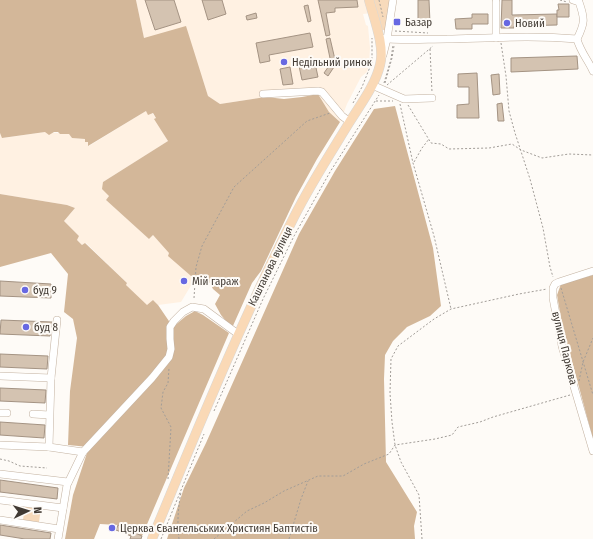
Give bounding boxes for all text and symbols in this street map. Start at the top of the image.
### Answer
place label: Базар [405,16,432,29]
marker: Базар [392,17,402,27]
place label: Новий [515,17,545,30]
marker: Новий [502,18,512,28]
place label: Недільний ринок [292,56,373,69]
marker: Недільний ринок [279,57,289,67]
street label: Каштанова вулиця [246,224,295,308]
place label: Мій гараж [192,275,239,288]
marker: Мій гараж [179,276,189,286]
place label: буд 9 [33,284,57,297]
marker: буд 9 [20,285,30,295]
street label: вулиця Паркова [549,310,580,386]
place label: буд 8 [34,321,59,334]
marker: буд 8 [21,322,31,332]
north arrow [8,491,48,531]
text: N [31,507,44,514]
place label: Церква Євангельських Християн Баптистів [120,522,318,535]
marker: Церква Євангельських Християн Баптистів [107,523,117,533]

